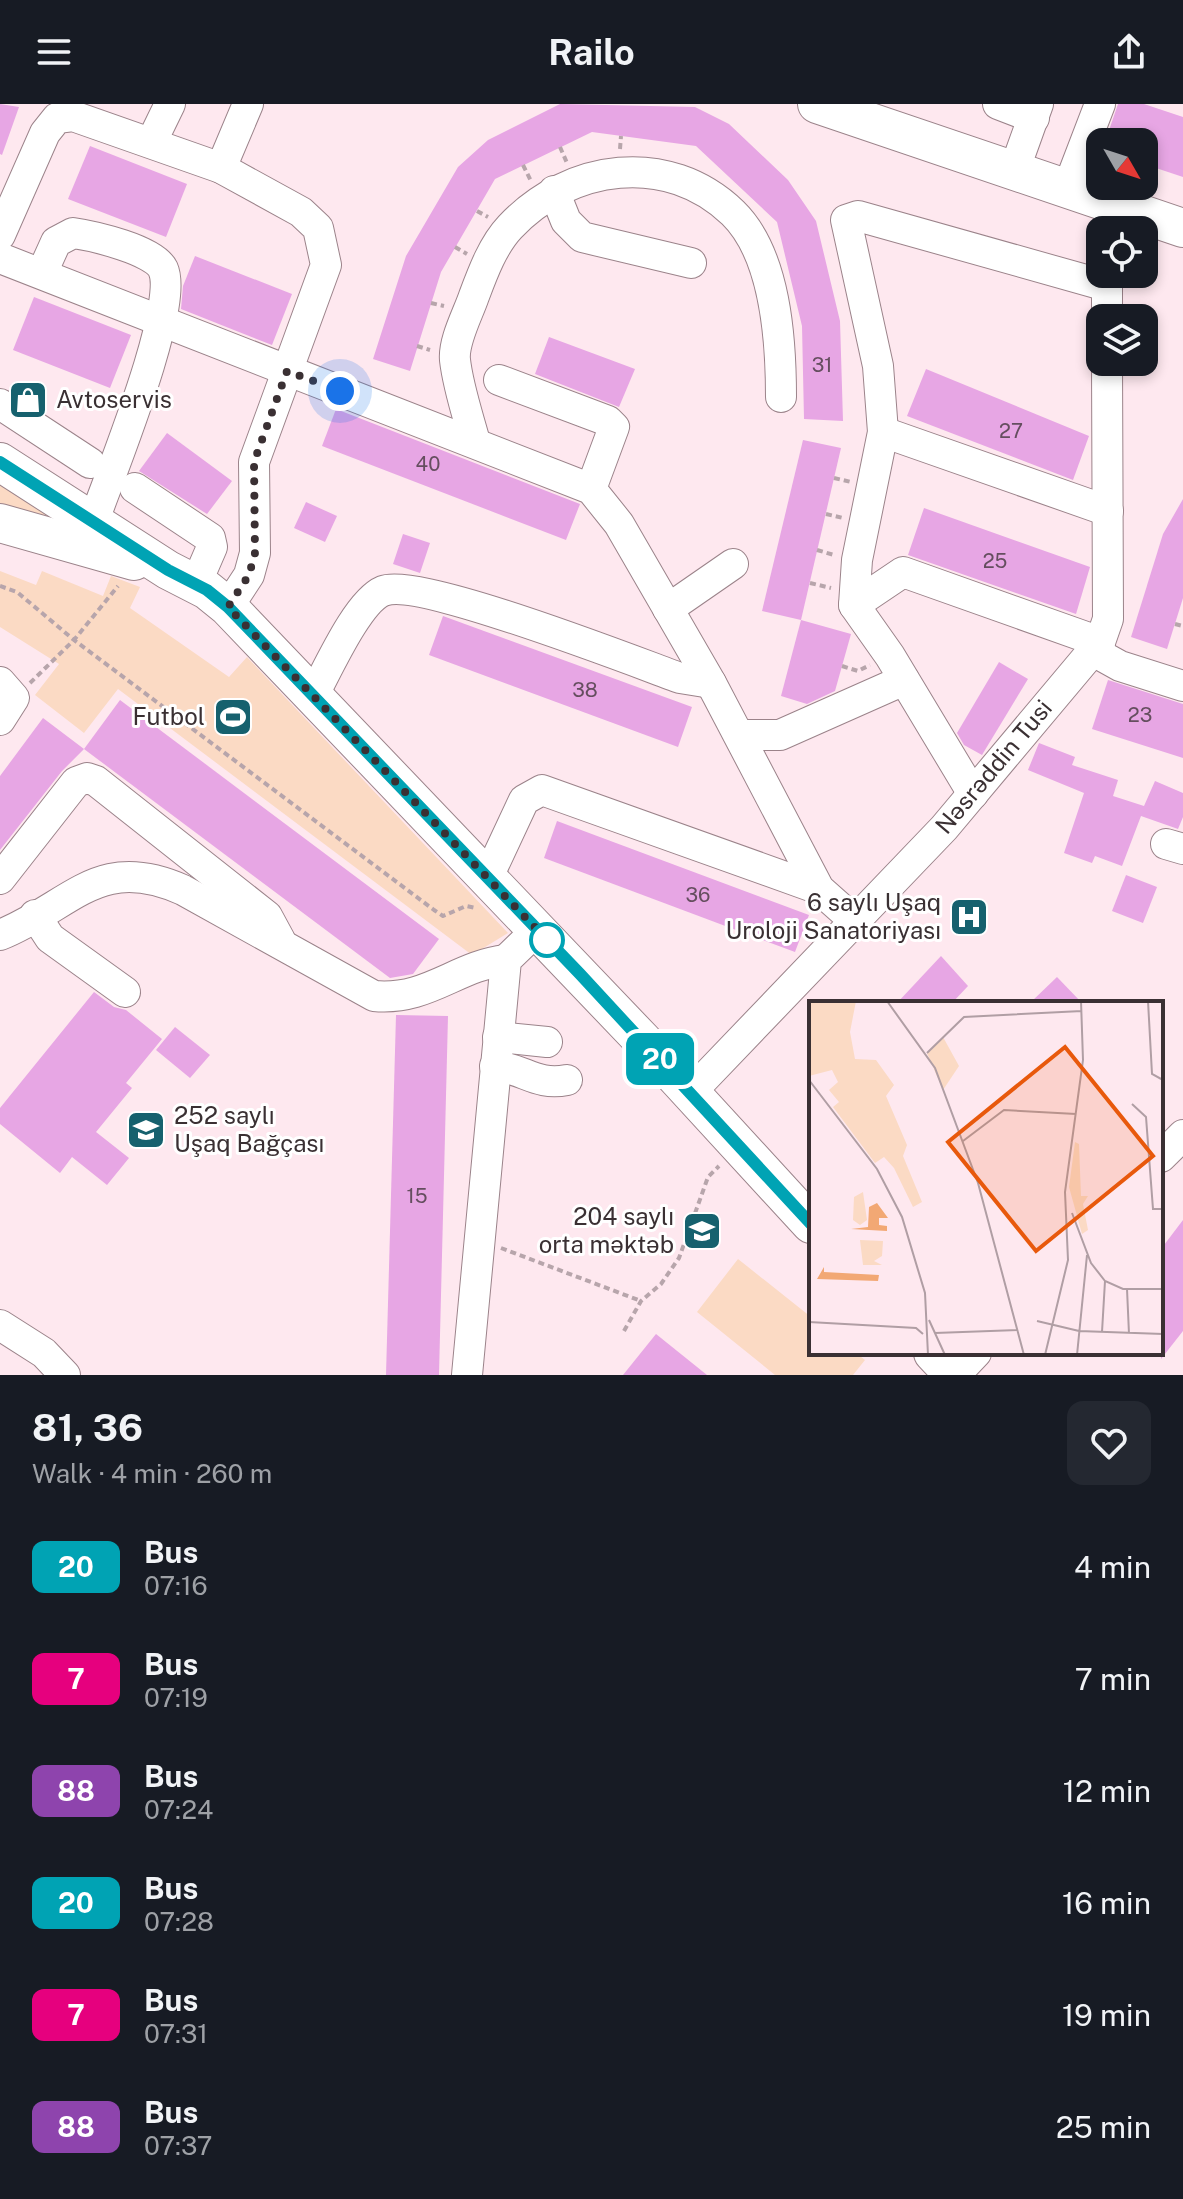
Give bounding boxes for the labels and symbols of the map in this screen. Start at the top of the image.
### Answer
north arrow [1086,128,1158,200]
house number: 31 [812,353,832,377]
your location [320,371,360,411]
shop icon: Avtoservis [7,379,49,421]
place label: Avtoservis [56,385,172,413]
house number: 27 [999,419,1023,443]
house number: 40 [416,452,440,476]
house number: 25 [983,549,1007,573]
house number: 38 [572,678,598,702]
street label: Nəsrəddin Tusi [929,694,1057,839]
sports icon: Futbol [212,696,254,738]
place label: Futbol [133,702,205,730]
house number: 23 [1128,703,1152,727]
house number: 36 [686,883,710,907]
place label: 6 saylı Uşaq Uroloji Sanatoriyası [726,888,941,944]
hospital icon: 6 saylı Uşaq Uroloji Sanatoriyası [948,896,990,938]
unlabelled marker [530,923,564,957]
inset map [809,1001,1163,1355]
line badge: 20 [624,1033,696,1085]
place label: 252 saylı Uşaq Bağçası [174,1101,324,1157]
school or university icon: 252 saylı Uşaq Bağçası [125,1109,167,1151]
house number: 15 [407,1184,427,1208]
place label: 204 saylı orta məktəb [539,1202,674,1258]
school or university icon: 204 saylı orta məktəb [681,1210,723,1252]

